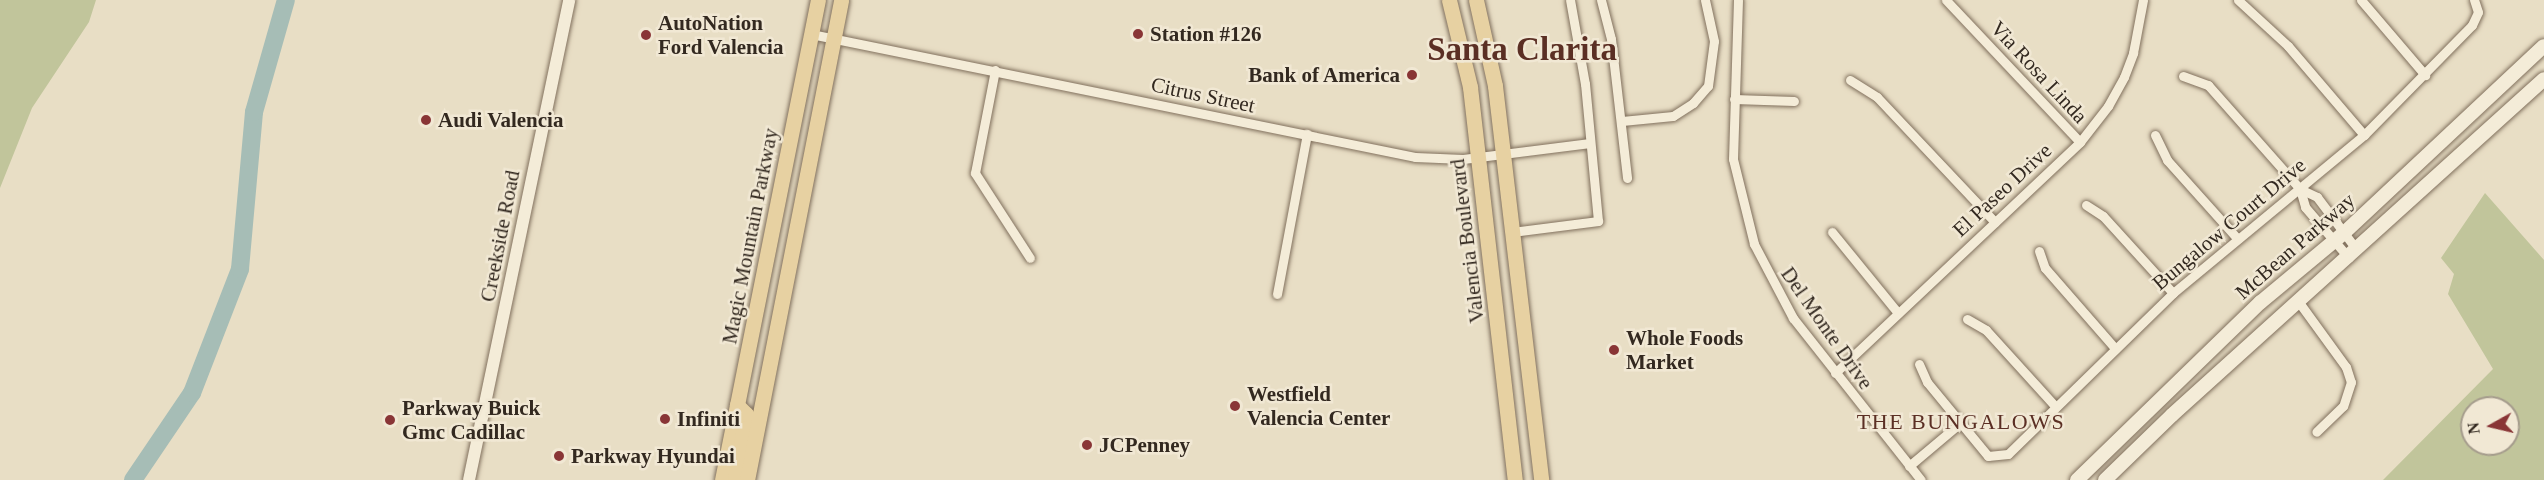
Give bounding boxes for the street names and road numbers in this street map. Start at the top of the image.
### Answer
street label: Via Rosa Linda [1985,16,2093,128]
street label: Citrus Street [1149,72,1257,118]
street label: Magic Mountain Parkway [717,126,783,346]
street label: El Paseo Drive [1947,138,2057,242]
street label: Bungalow Court Drive [2147,152,2311,296]
street label: Valencia Boulevard [1444,158,1490,324]
street label: Creekside Road [475,168,525,304]
street label: McBean Parkway [2230,187,2360,305]
street label: Del Monte Drive [1776,262,1878,394]

